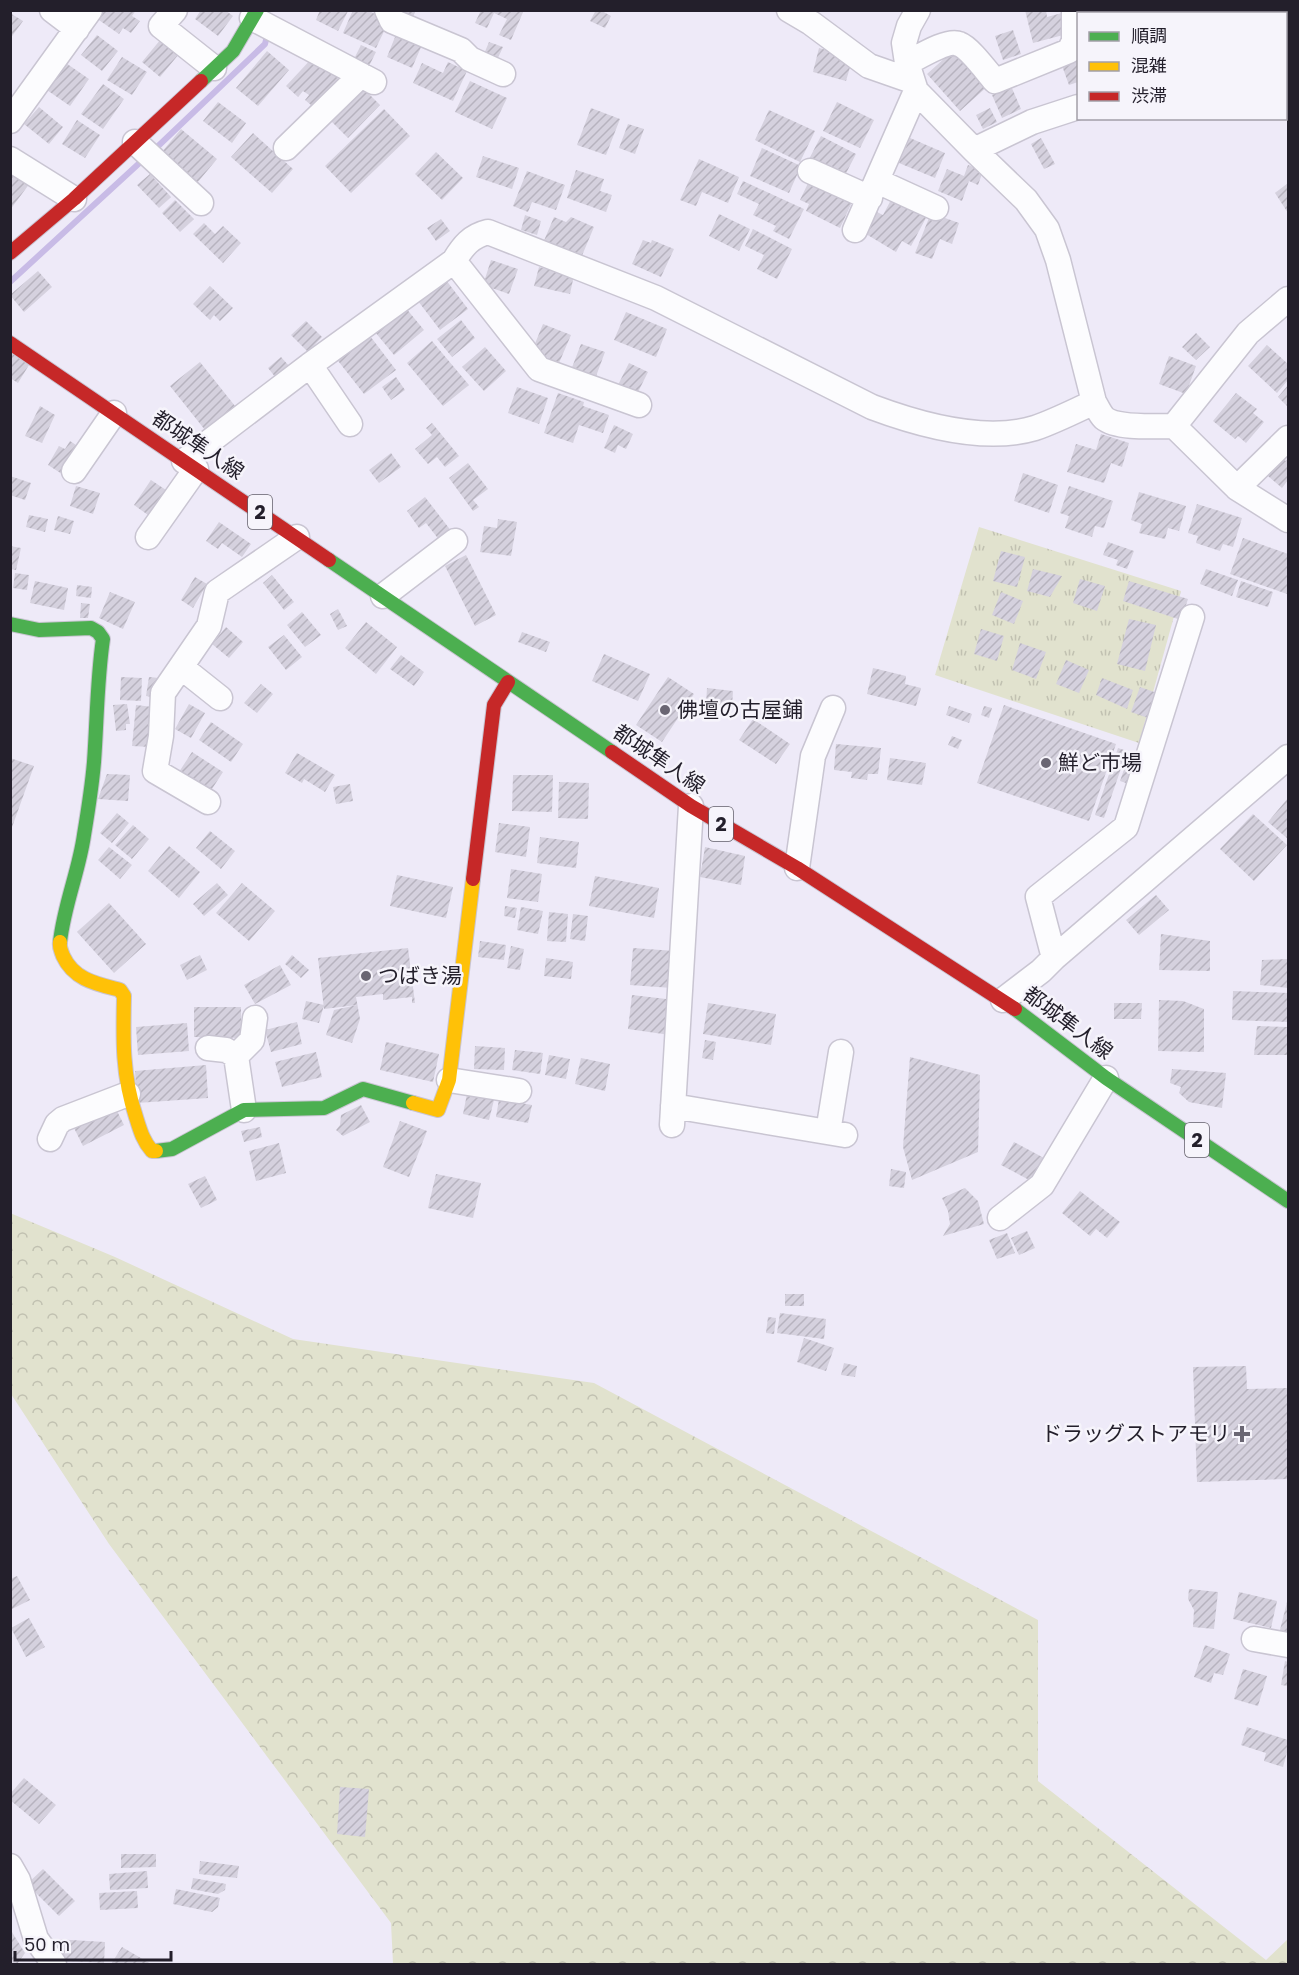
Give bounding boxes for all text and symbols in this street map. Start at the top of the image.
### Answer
legend [1077,12,1287,120]
text: 順調 [1131,23,1167,48]
text: 混雑 [1131,53,1167,78]
text: 渋滞 [1131,83,1167,108]
street label: 都城隼人線 [147,403,250,486]
road number: 2 [248,495,272,529]
place label: 佛壇の古屋鋪 [677,695,803,724]
marker: 佛壇の古屋鋪 [658,703,672,717]
street label: 都城隼人線 [608,717,711,800]
place label: 鮮ど市場 [1058,748,1142,777]
marker: 鮮ど市場 [1039,756,1053,770]
road number: 2 [709,807,733,841]
place label: つばき湯 [378,961,462,990]
marker: つばき湯 [359,969,373,983]
street label: 都城隼人線 [1018,979,1119,1066]
road number: 2 [1185,1123,1209,1157]
place label: ドラッグストアモリ [1041,1419,1230,1448]
marker: ドラッグストアモリ [1235,1427,1249,1441]
scale bar [15,1924,171,1962]
text: 50 m [24,1932,70,1957]

